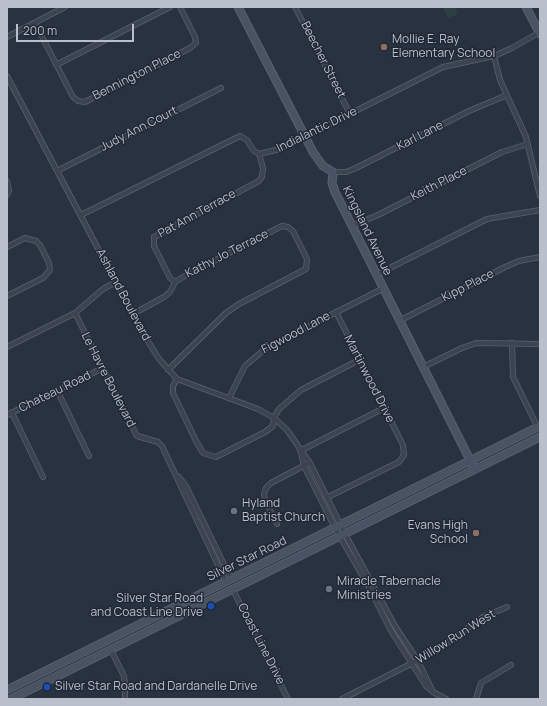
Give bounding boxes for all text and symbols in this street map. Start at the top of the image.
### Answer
scale bar [18,16,136,42]
street label: Beecher Street [297,19,349,101]
text: 200 m [23,22,57,39]
place label: Mollie E. Ray Elementary School [392,33,495,61]
marker: Mollie E. Ray Elementary School [379,42,389,52]
street label: Bennington Place [91,47,183,103]
street label: Judy Ann Court [98,103,180,155]
street label: Indialantic Drive [274,104,360,156]
street label: Karl Lane [394,118,446,154]
street label: Keith Place [409,164,469,204]
street label: Kingsland Avenue [339,184,395,278]
street label: Pat Ann Terrace [156,187,238,241]
street label: Kathy Jo Terrace [183,227,271,281]
street label: Ashland Boulevard [93,247,153,343]
street label: Kipp Place [439,267,497,305]
street label: Figwood Lane [259,309,333,357]
street label: Le Havre Boulevard [78,330,138,430]
street label: Martinwood Drive [341,333,397,425]
street label: Chateau Road [17,368,93,416]
place label: Hyland Baptist Church [242,497,325,525]
marker: Hyland Baptist Church [229,506,239,516]
place label: Evans High School [408,519,468,547]
marker: Evans High School [471,528,481,538]
street label: Silver Star Road [205,534,289,584]
place label: Miracle Tabernacle Ministries [337,575,441,603]
marker: Miracle Tabernacle Ministries [324,584,334,594]
place label: Silver Star Road and Coast Line Drive [90,592,203,620]
marker: Silver Star Road and Coast Line Drive [206,601,216,611]
street label: Coast Line Drive [234,601,288,687]
street label: Willow Run West [414,607,498,667]
place label: Silver Star Road and Dardanelle Drive [55,680,257,694]
marker: Silver Star Road and Dardanelle Drive [42,682,52,692]

